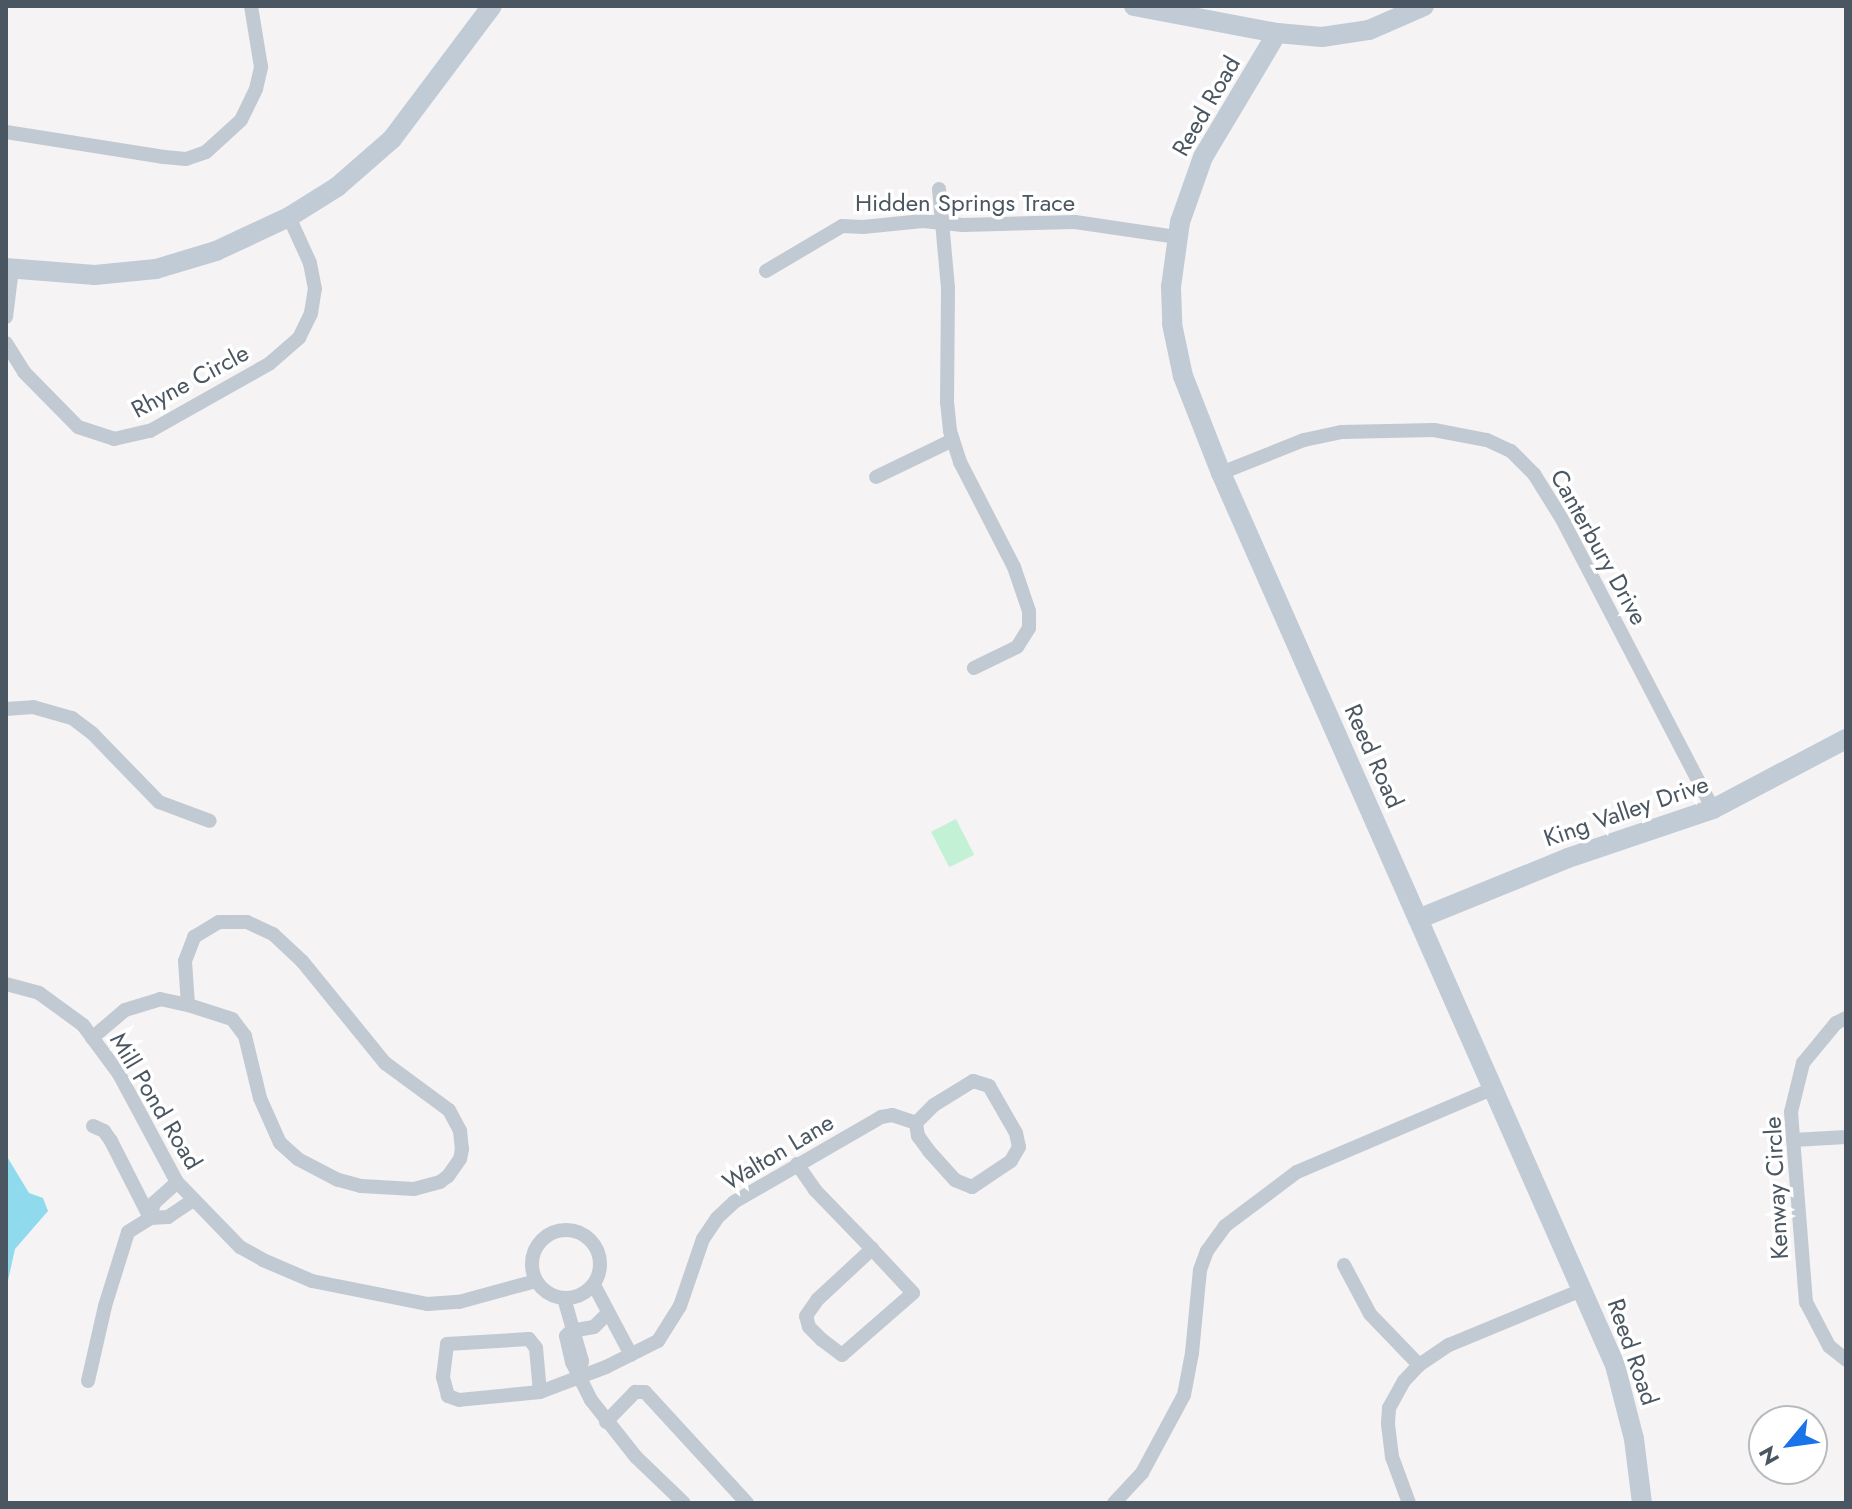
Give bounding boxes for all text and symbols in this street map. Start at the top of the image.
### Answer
street label: Reed Road [1166,51,1246,161]
street label: Hidden Springs Trace [855,189,1075,217]
street label: Rhyne Circle [126,338,254,424]
street label: Canterbury Drive [1544,464,1654,630]
street label: Reed Road [1338,700,1410,812]
street label: King Valley Drive [1540,769,1712,853]
street label: Mill Pond Road [104,1027,208,1175]
street label: Walton Lane [717,1108,839,1196]
street label: Kenway Circle [1758,1116,1794,1260]
street label: Reed Road [1601,1295,1665,1409]
north arrow [1748,1405,1828,1485]
text: N [1751,1440,1787,1471]

